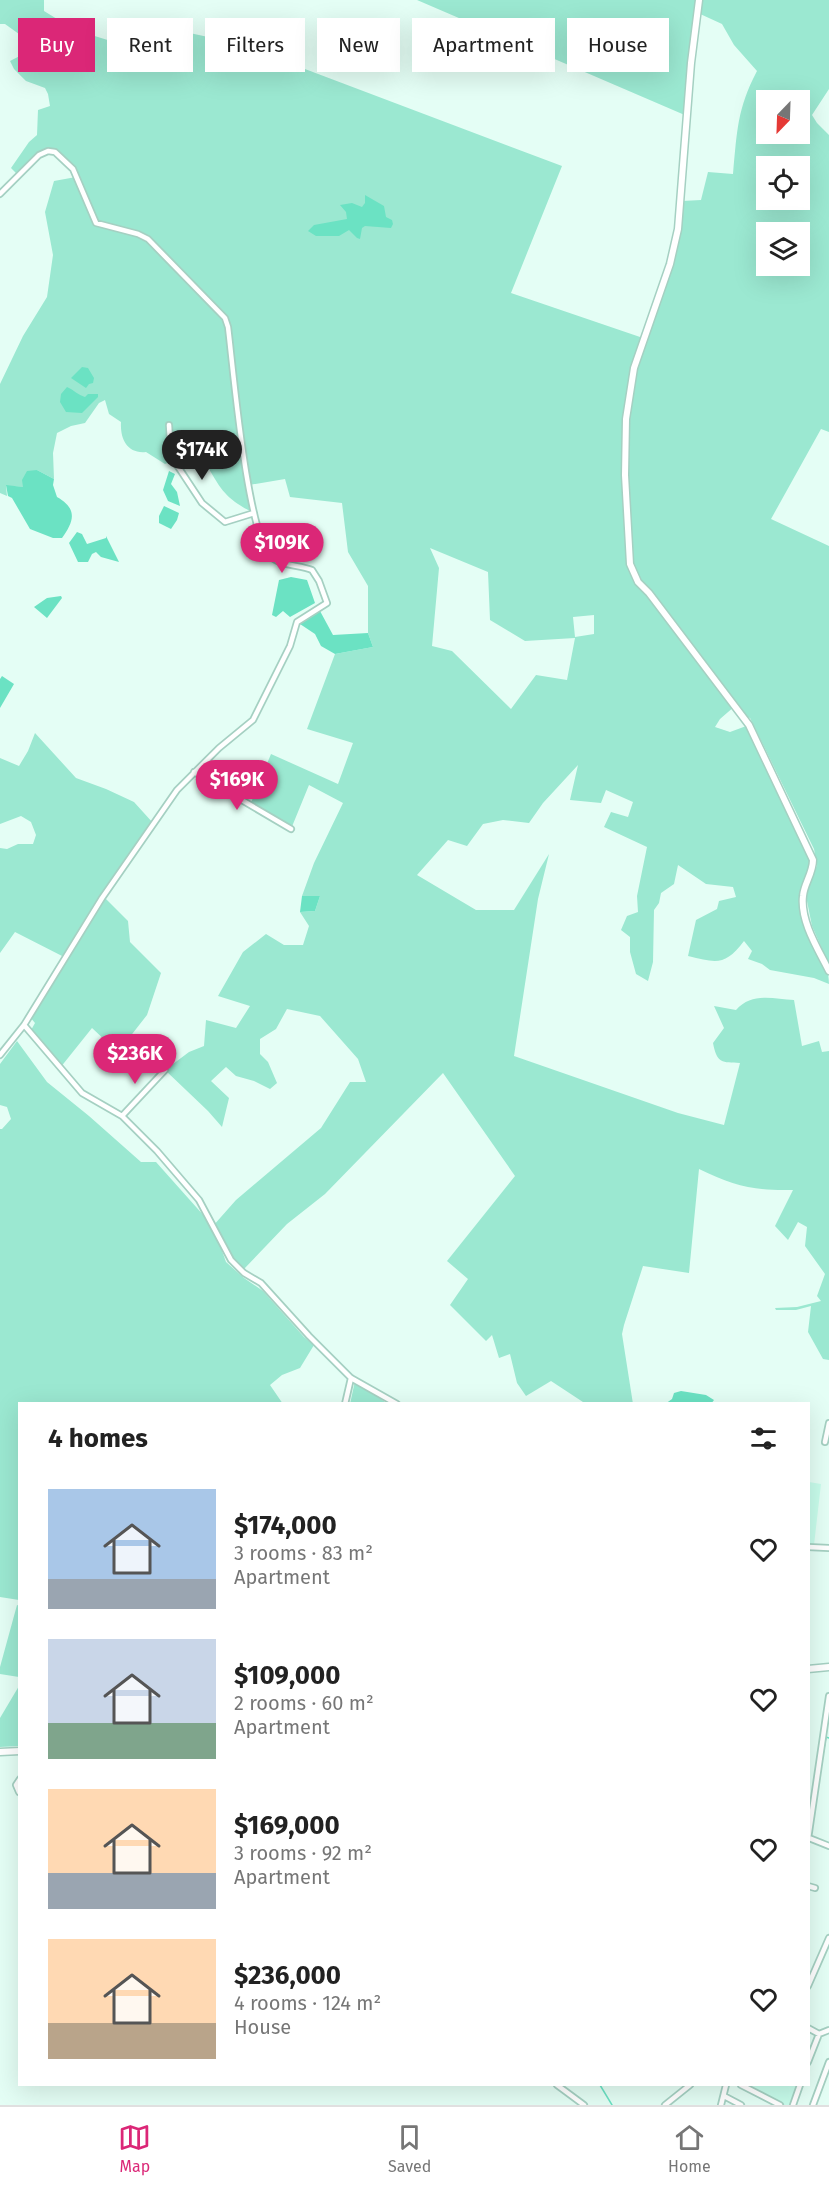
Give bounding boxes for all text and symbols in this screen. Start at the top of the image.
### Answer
chip: Buy [18,18,95,72]
chip: Rent [107,18,193,72]
chip: Filters [205,18,305,72]
chip: New [317,18,400,72]
chip: Apartment [412,18,555,72]
chip: House [567,18,669,72]
north arrow [756,90,810,144]
map controls [756,90,810,276]
button: locate [756,156,810,210]
button: layers [756,222,810,276]
pin: $174K [160,430,244,481]
text: $174K [176,437,228,461]
pin: $109K [240,523,324,574]
text: $109K [255,530,309,554]
pin: $169K [195,760,279,811]
text: $169K [210,767,264,791]
pin: $236K [93,1034,177,1085]
text: $236K [107,1041,163,1065]
icon: filters [747,1422,780,1455]
text: 4 homes [48,1423,148,1454]
text: $174,000 [234,1510,337,1541]
icon: home [96,1513,168,1585]
icon: heart [747,1533,780,1566]
text: 3 rooms · 83 m² [234,1541,373,1565]
text: Apartment [234,1565,330,1589]
text: $109,000 [234,1660,340,1691]
icon: home [96,1663,168,1735]
icon: heart [747,1683,780,1716]
text: 2 rooms · 60 m² [234,1691,374,1715]
text: Apartment [234,1715,330,1739]
text: $169,000 [234,1810,340,1841]
icon: home [96,1813,168,1885]
icon: heart [747,1833,780,1866]
text: 3 rooms · 92 m² [234,1841,372,1865]
text: Apartment [234,1865,330,1889]
text: $236,000 [234,1960,341,1991]
icon: home [96,1963,168,2035]
icon: heart [747,1983,780,2016]
text: 4 rooms · 124 m² [234,1991,381,2015]
text: House [234,2015,291,2039]
tab: Map [118,2121,151,2176]
tab: Saved [388,2121,431,2176]
tab: Home [668,2121,711,2176]

